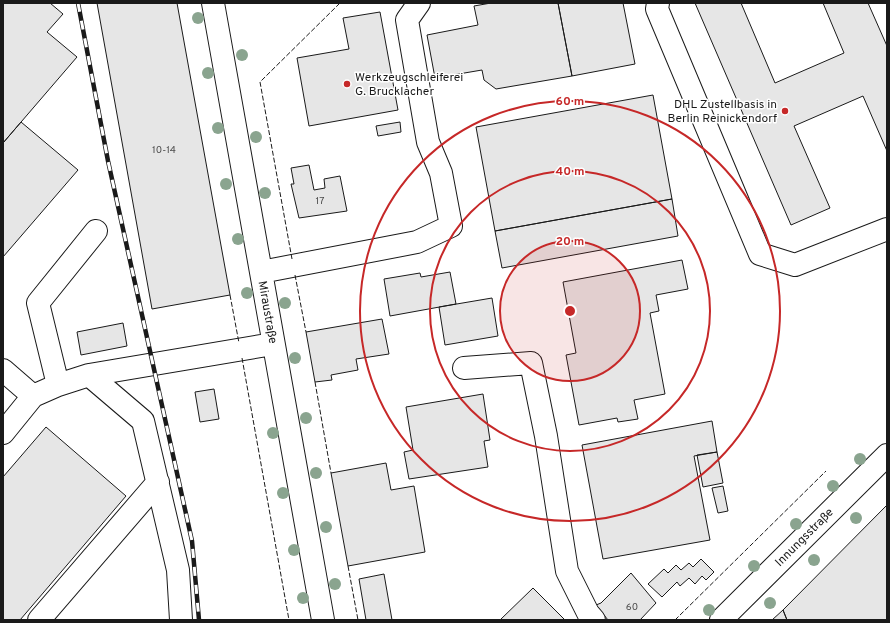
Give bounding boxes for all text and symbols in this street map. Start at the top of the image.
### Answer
place label: Werkzeugschleiferei G. Brucklacher [355,70,463,100]
marker: Werkzeugschleiferei G. Brucklacher [342,79,352,89]
text: 60 m [556,94,584,110]
place label: DHL Zustellbasis in Berlin Reinickendorf [667,97,777,127]
marker: DHL Zustellbasis in Berlin Reinickendorf [780,106,790,116]
house number: 10-14 [152,144,176,157]
text: 40 m [555,164,585,180]
house number: 17 [316,195,324,208]
text: 20 m [556,234,584,250]
street label: Miraustraße [254,279,280,345]
centre of rings [563,304,577,318]
street label: Innungsstraße [772,505,837,570]
house number: 60 [626,601,638,614]

